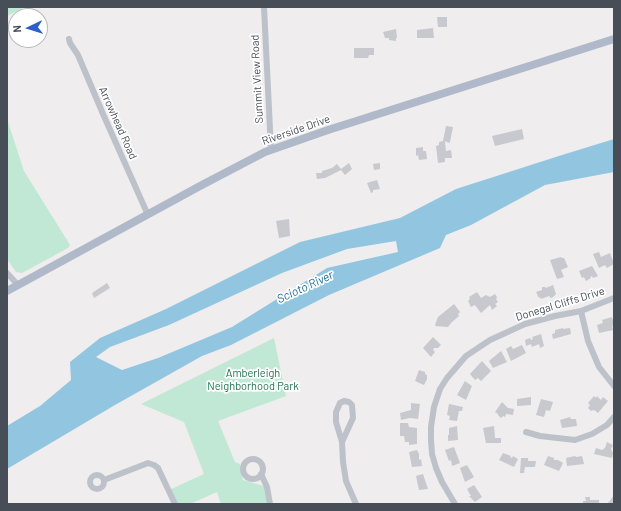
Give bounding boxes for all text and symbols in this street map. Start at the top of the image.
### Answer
north arrow [8,8,48,48]
text: N [10,25,23,33]
street label: Summit View Road [248,34,266,124]
street label: Arrowhead Road [96,85,140,161]
street label: Riverside Drive [260,112,332,148]
water label: Scioto River [274,268,336,306]
street label: Donegal Cliffs Drive [514,284,606,324]
park label: Amberleigh Neighborhood Park [207,366,299,392]

